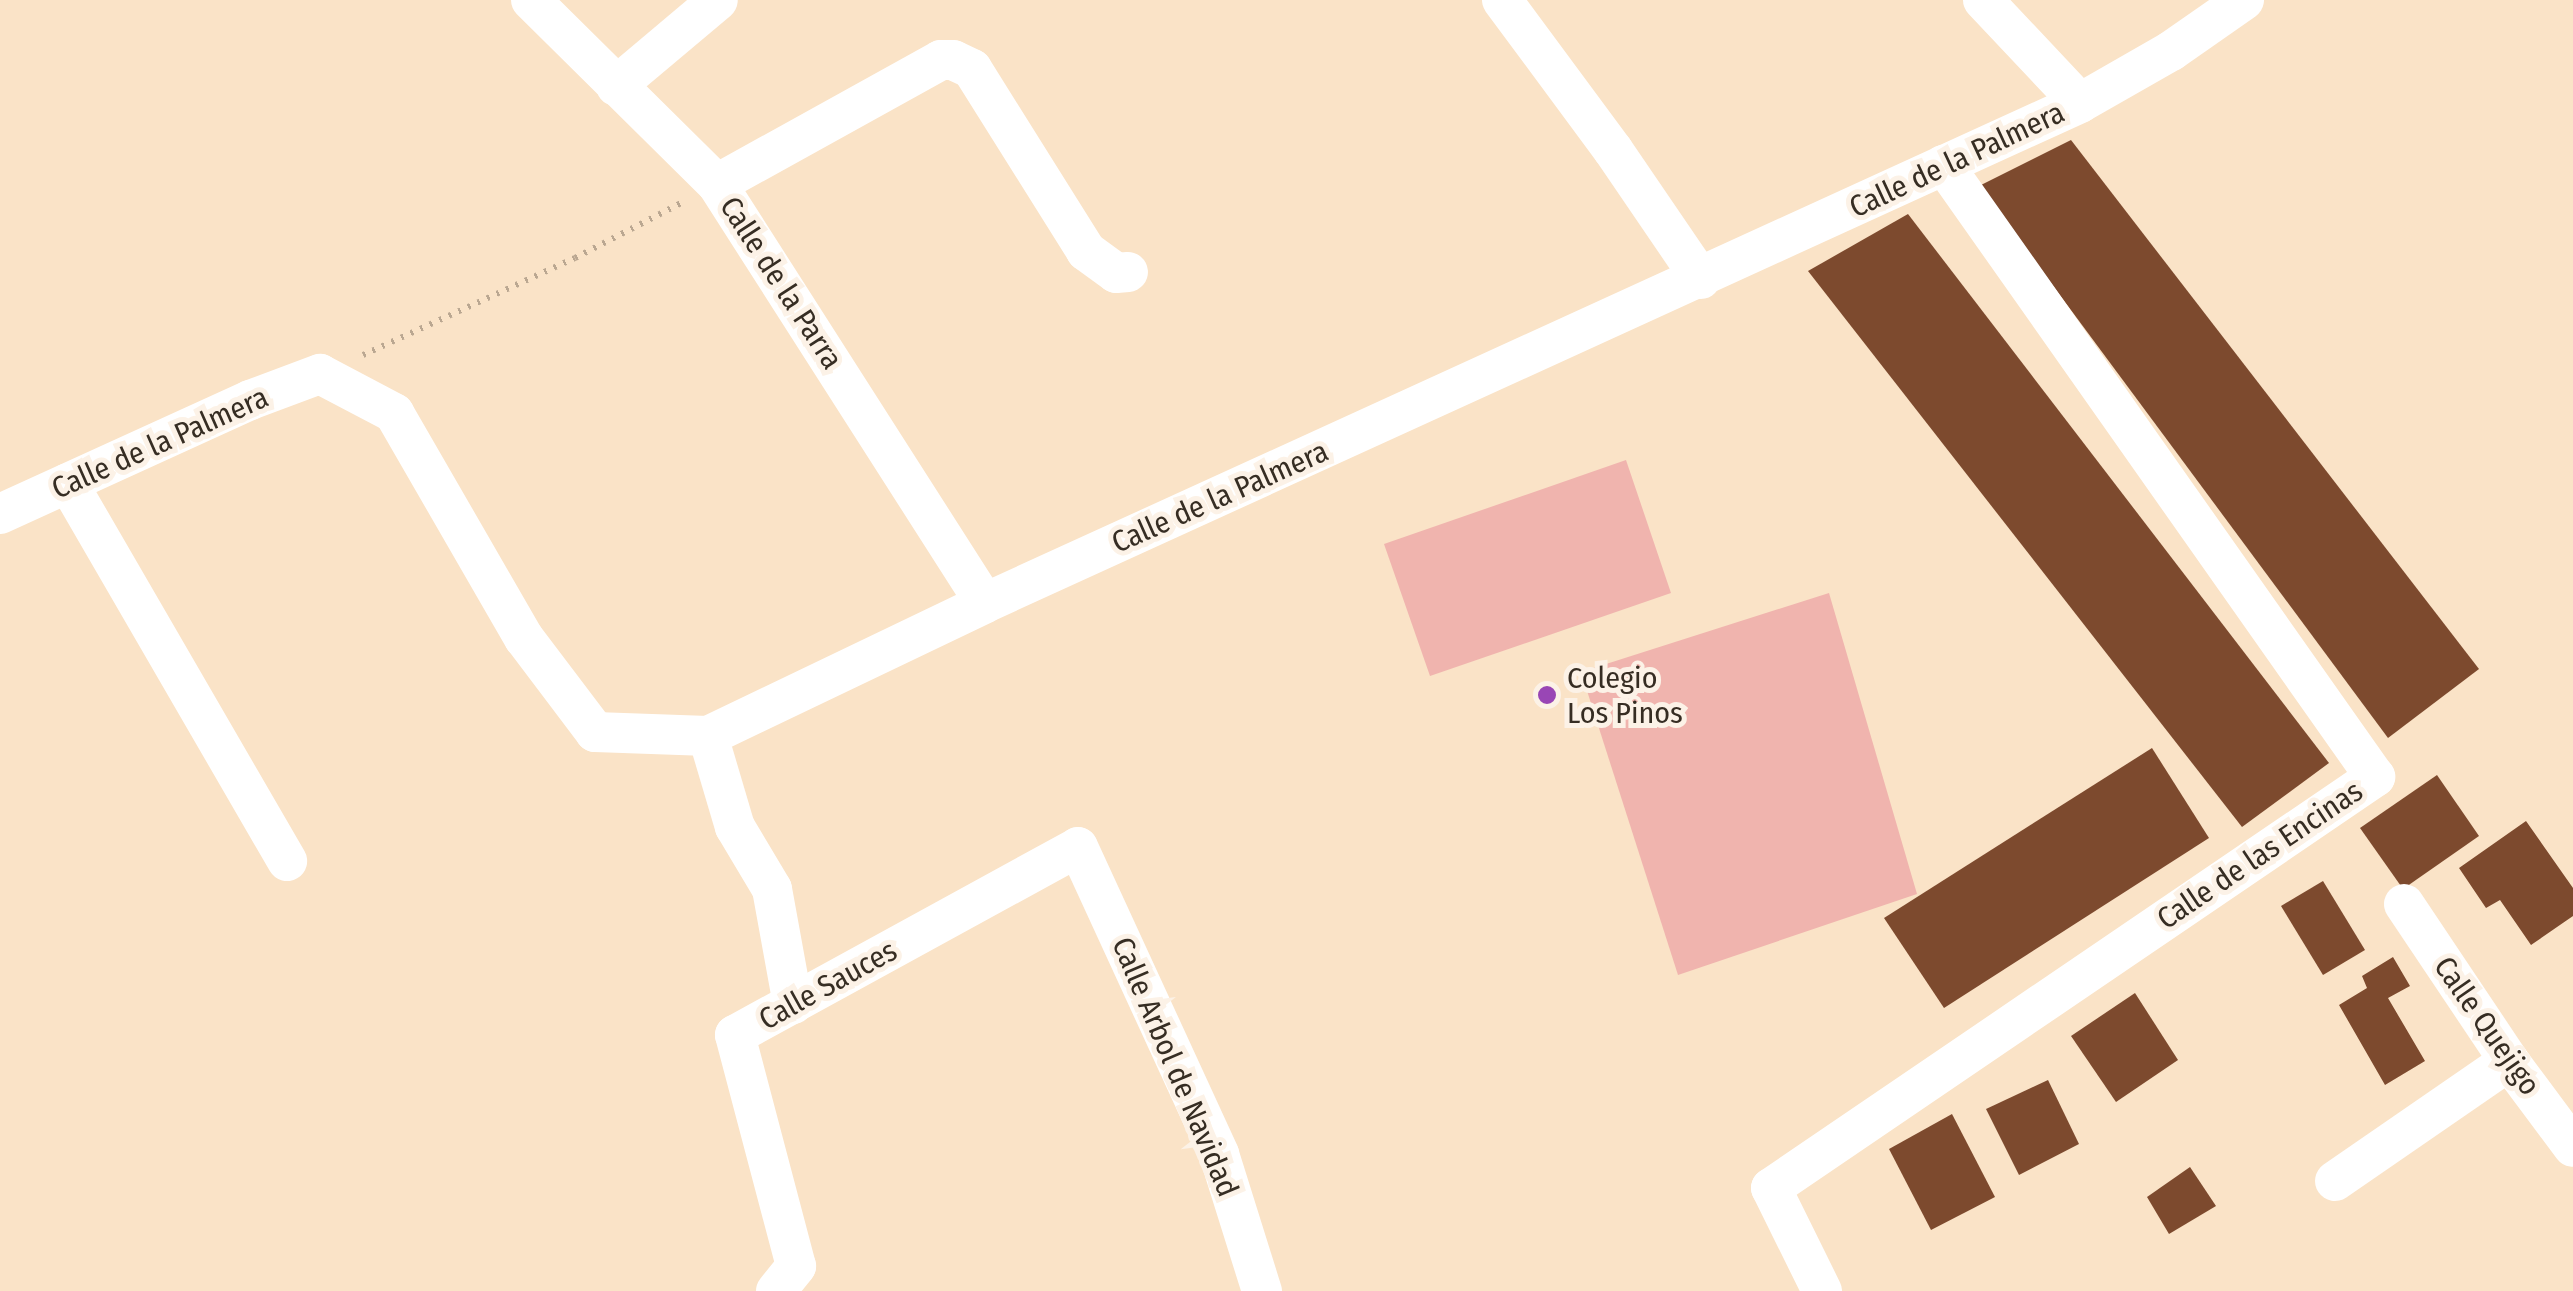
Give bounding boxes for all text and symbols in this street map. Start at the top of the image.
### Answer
street label: Calle de la Palmera [1844,94,2070,226]
street label: Calle de la Parra [712,190,850,376]
street label: Calle de la Palmera [46,379,274,507]
street label: Calle de la Palmera [1106,433,1334,561]
place label: Colegio Los Pinos [1567,660,1683,730]
marker: Colegio Los Pinos [1536,684,1558,706]
street label: Calle de las Encinas [2150,773,2370,937]
street label: Calle Sauces [753,932,903,1038]
street label: Calle Arbol de Navidad [1104,932,1246,1202]
street label: Calle Quejigo [2426,950,2548,1102]

